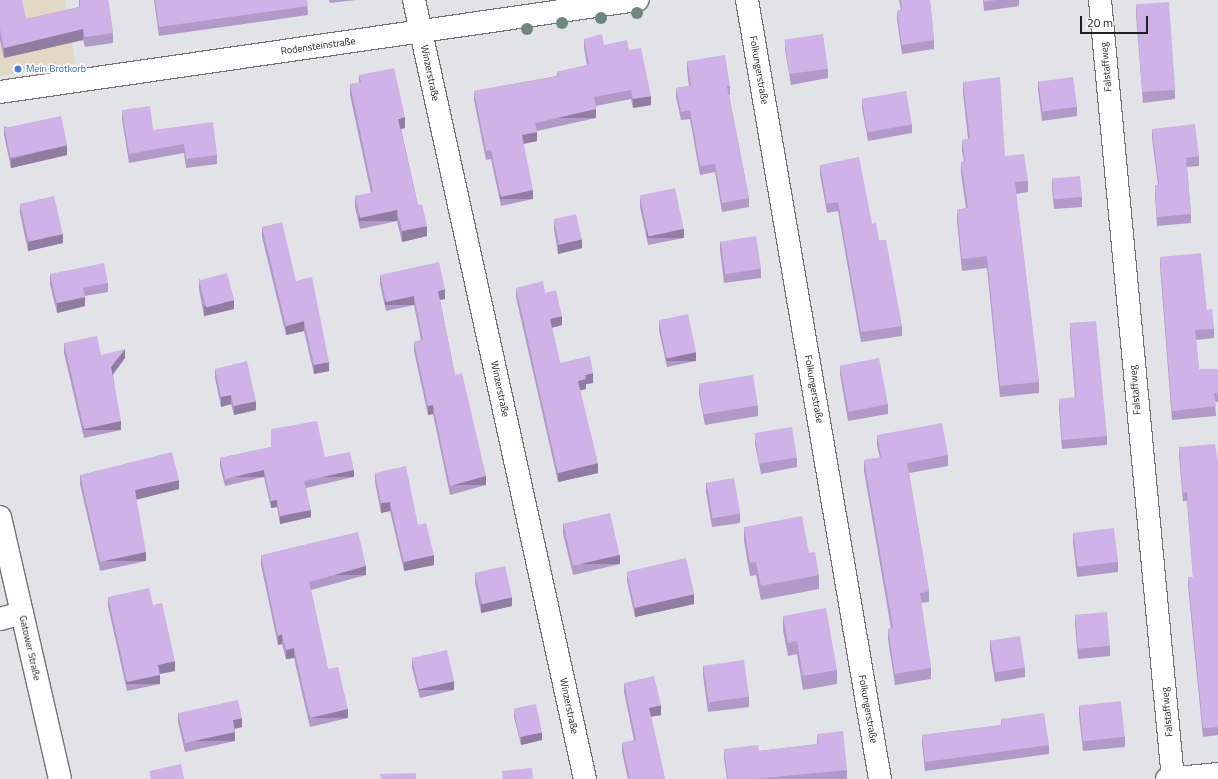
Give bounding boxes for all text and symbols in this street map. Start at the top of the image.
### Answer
scale bar [1082,8,1150,34]
text: 20 m [1087,13,1113,32]
street label: Rodensteinstraße [280,35,356,57]
street label: Folkungerstraße [747,35,771,105]
street label: Falstaffweg [1098,42,1114,92]
street label: Winzerstraße [418,44,442,102]
place label: Mein Brotkorb [26,63,86,75]
marker: Mein Brotkorb [13,64,23,74]
street label: Folkungerstraße [802,354,826,424]
street label: Winzerstraße [488,360,512,418]
street label: Falstaffweg [1127,365,1143,415]
street label: Gatower Straße [17,614,43,682]
street label: Folkungerstraße [856,674,880,744]
street label: Winzerstraße [557,677,581,735]
street label: Falstaffweg [1159,687,1175,737]

